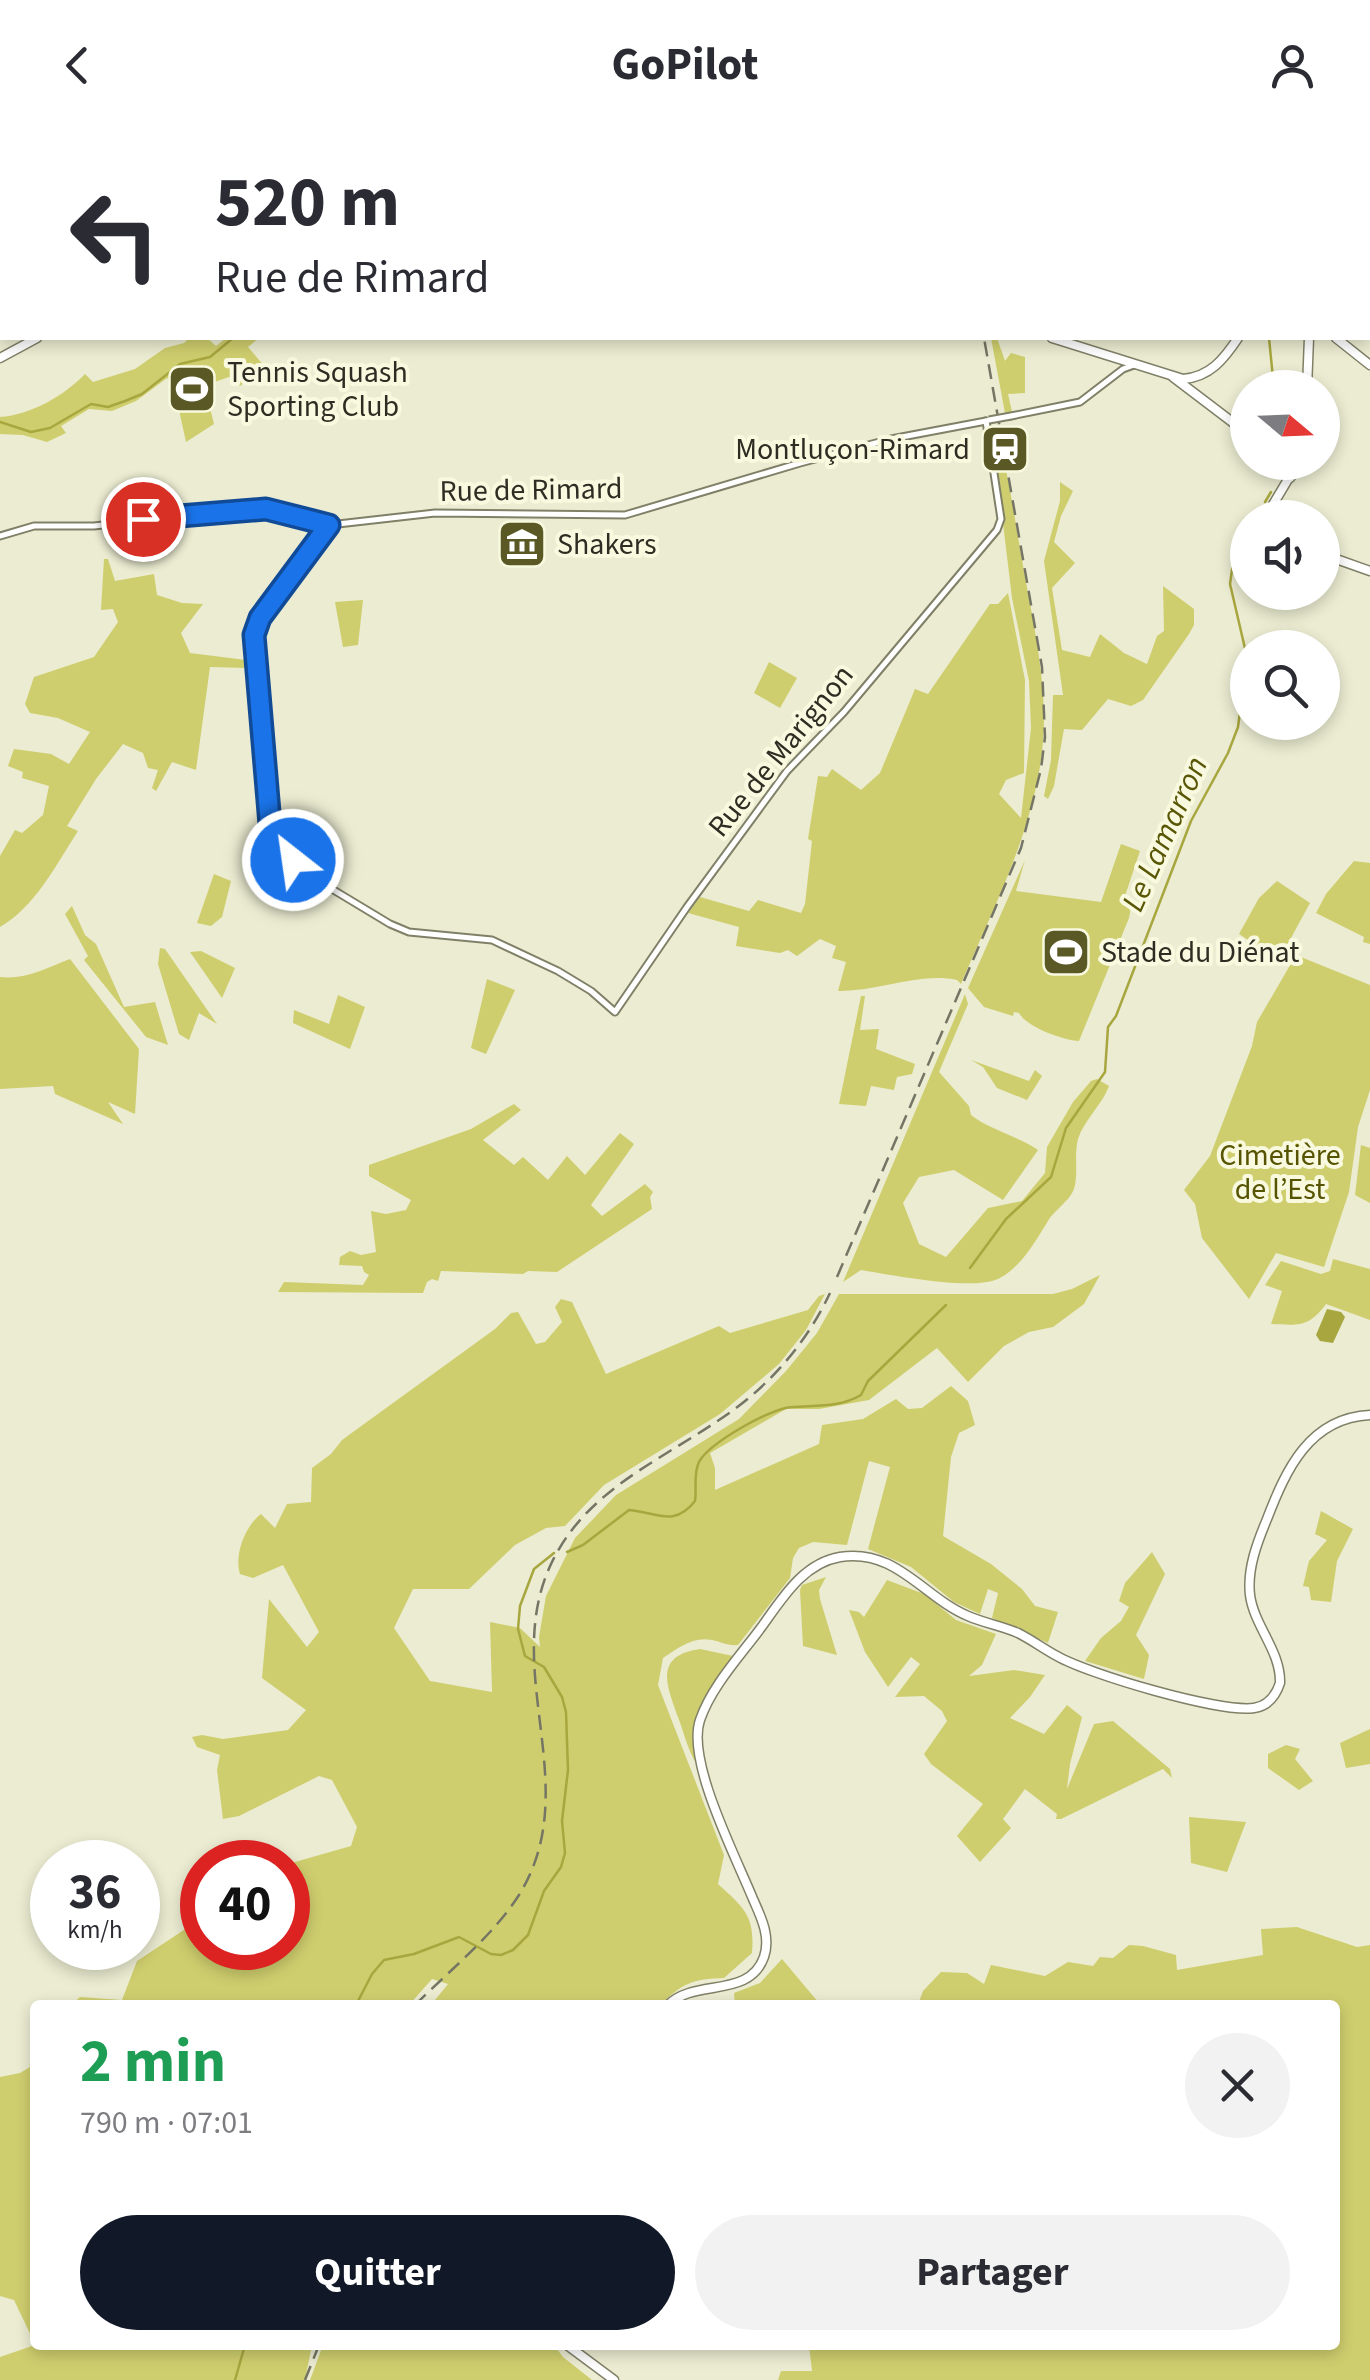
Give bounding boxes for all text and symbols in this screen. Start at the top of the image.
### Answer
text: GoPilot [612,33,758,97]
icon: back [50,38,105,93]
icon: person [1265,38,1320,93]
text: 520 m [215,153,400,253]
icon: left [50,170,180,300]
text: Rue de Rimard [215,246,490,310]
place label: Tennis Squash Sporting Club [227,351,408,428]
sports icon: Tennis Squash Sporting Club [166,363,218,415]
north arrow [1230,370,1340,480]
map controls [1230,370,1340,740]
station icon: Montluçon-Rimard [979,423,1031,475]
place label: Montluçon-Rimard [735,428,970,471]
street label: Rue de Rimard [439,467,623,513]
pin [101,477,186,562]
icon: arrive [116,492,171,547]
button: sound [1230,500,1340,610]
museum icon: Shakers [496,518,548,570]
place label: Shakers [557,523,657,566]
button: search [1230,630,1340,740]
street label: Rue de Marignon [698,656,864,846]
water label: Le Lamarron [1110,749,1220,919]
position arrow [241,808,345,912]
sports icon: Stade du Diénat [1040,926,1092,978]
place label: Stade du Diénat [1101,931,1299,974]
park label: Cimetière de l’Est [1219,1134,1341,1211]
speed limit sign: 40 [180,1840,310,1970]
text: 36 [69,1857,121,1928]
text: km/h [67,1912,123,1948]
text: 2 min [80,2020,226,2105]
button: close [1185,2033,1290,2138]
text: 790 m · 07:01 [80,2100,253,2146]
button: Quitter [80,2215,675,2330]
button: Partager [695,2215,1290,2330]

